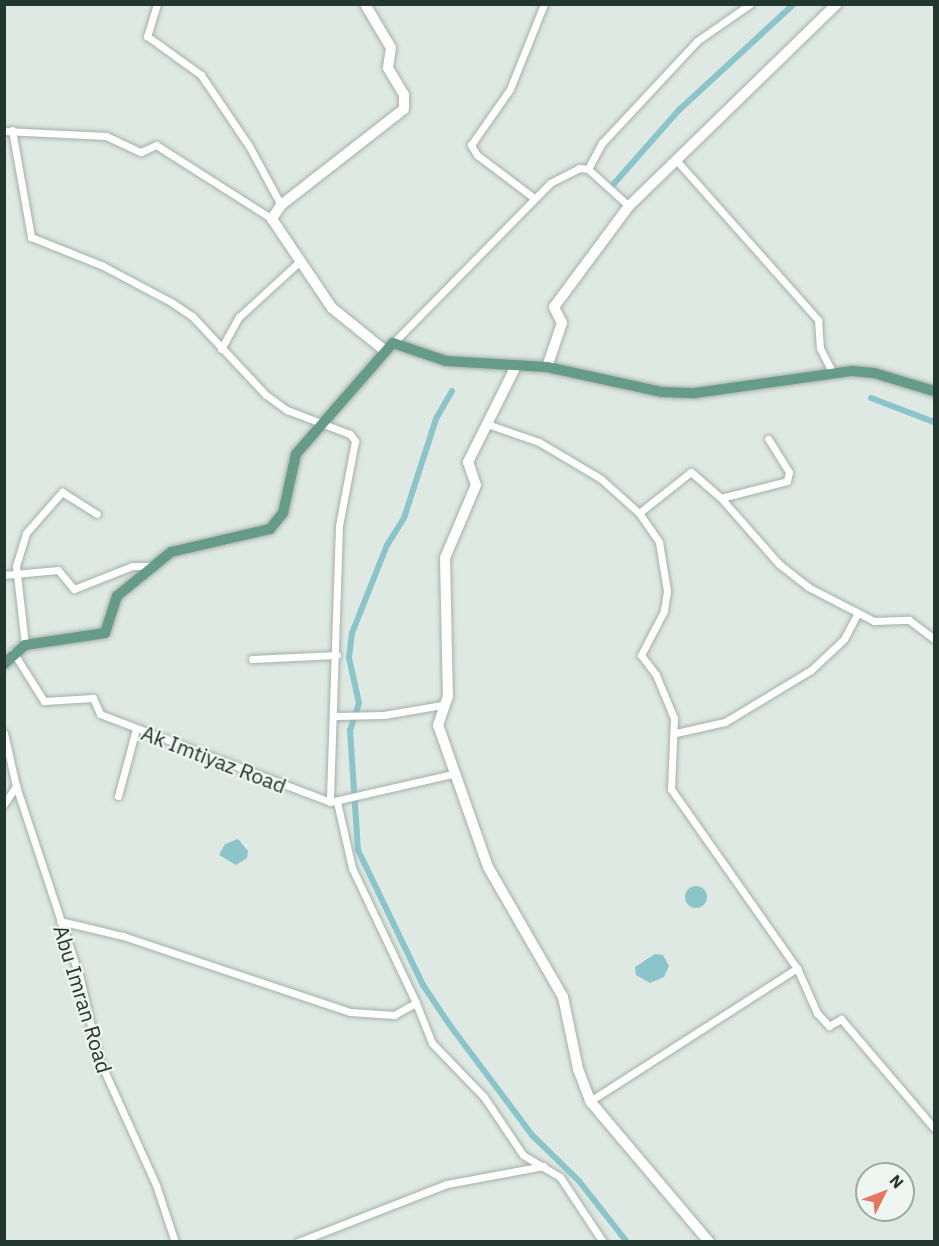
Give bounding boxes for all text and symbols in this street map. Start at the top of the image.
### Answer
street label: Ak Imtiyaz Road [138,720,290,798]
street label: Abu Imran Road [49,922,117,1076]
north arrow [855,1162,915,1222]
text: N [886,1170,908,1192]

